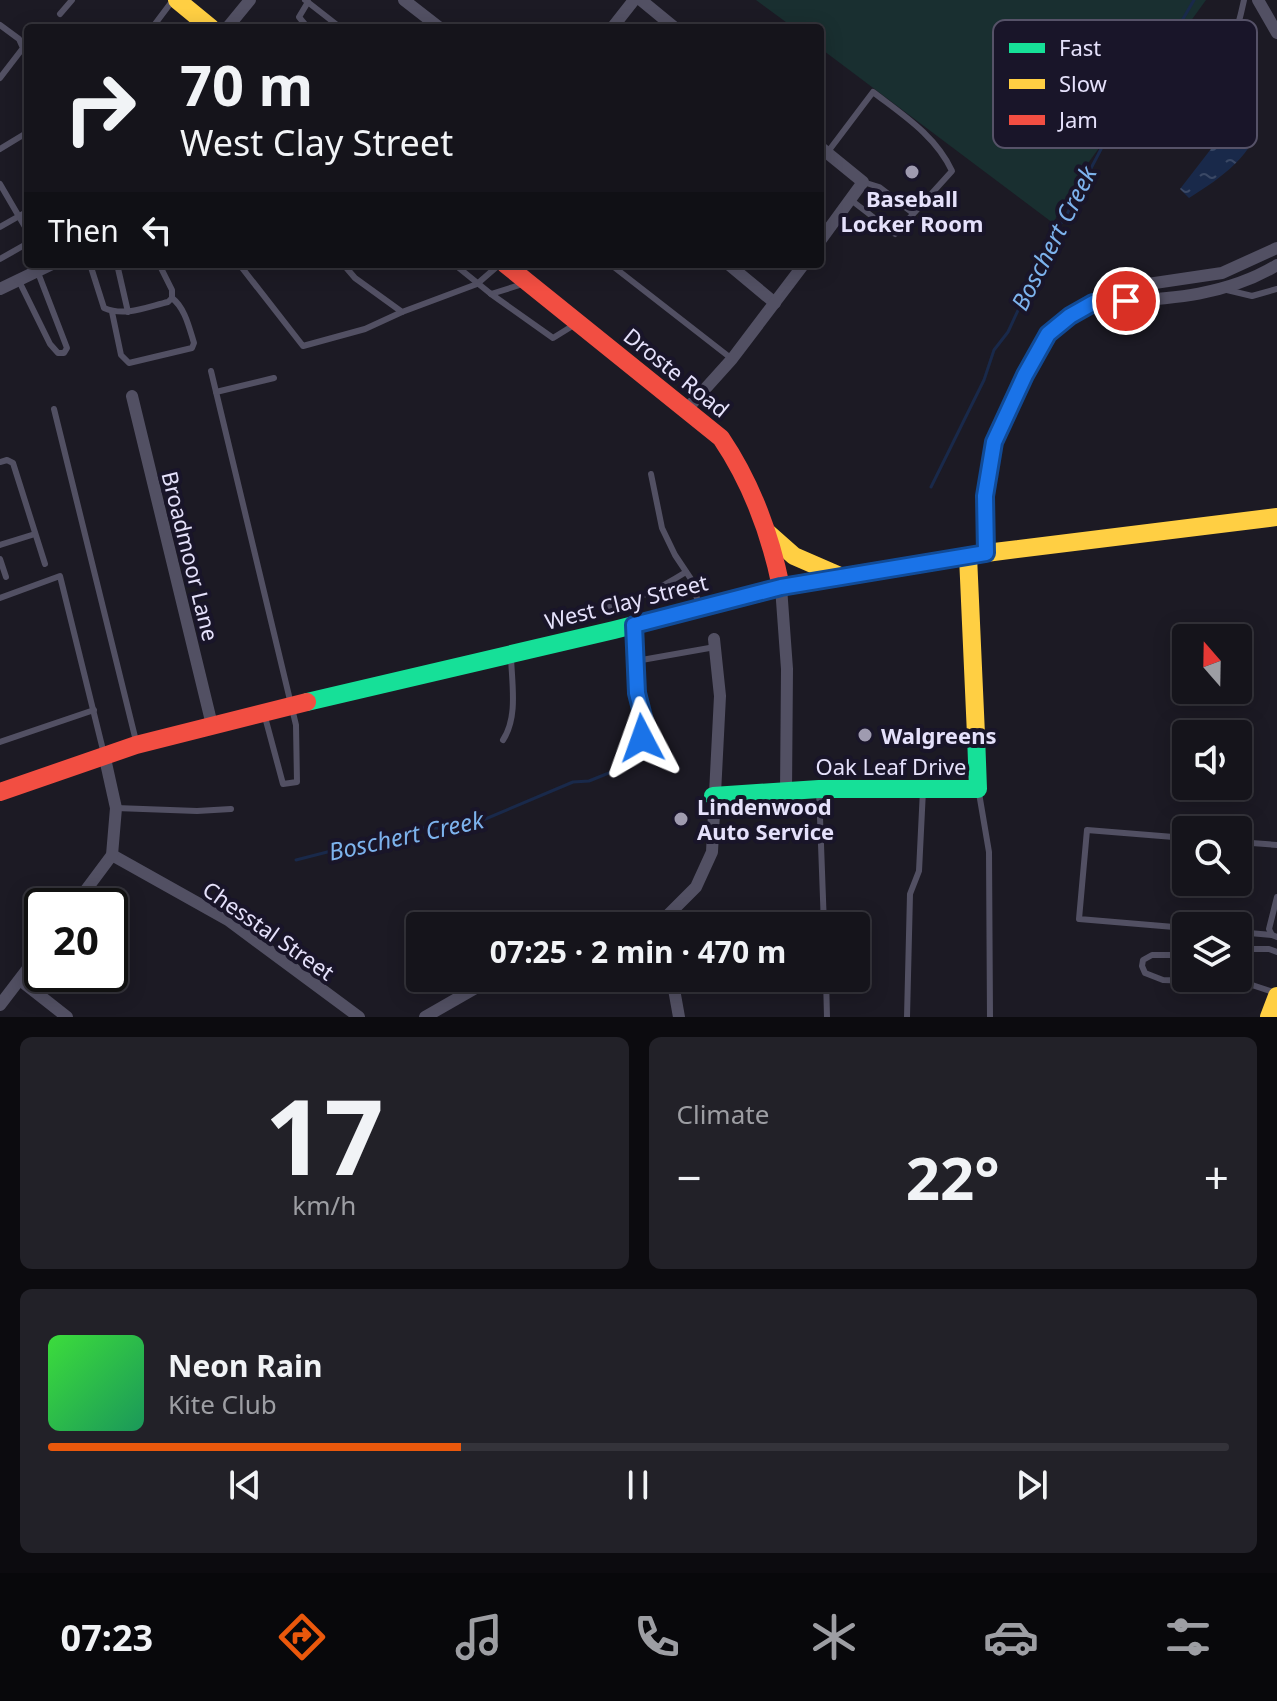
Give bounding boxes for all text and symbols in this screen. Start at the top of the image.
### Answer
legend [993,20,1257,148]
text: Fast [1059,32,1101,62]
text: 70 m [180,46,313,122]
icon: right [48,56,152,160]
text: Slow [1059,68,1108,98]
text: Jam [1057,104,1098,134]
text: West Clay Street [180,118,453,167]
water label: Boschert Creek [1002,159,1104,316]
marker: Baseball Locker Room [903,163,921,181]
place label: Baseball Locker Room [840,183,984,238]
icon: left [135,208,179,252]
text: Then [48,210,119,251]
pin [1092,267,1160,335]
icon: arrive [1104,279,1148,323]
street label: Droste Road [618,320,736,424]
street label: Broadmoor Lane [155,468,227,644]
street label: West Clay Street [541,566,711,636]
north arrow [1172,624,1252,704]
map controls [1172,624,1252,992]
position arrow [600,696,684,780]
place label: Walgreens [881,720,996,750]
button: sound [1172,720,1252,800]
marker: Walgreens [856,726,874,744]
street label: Oak Leaf Drive [816,751,966,781]
place label: Lindenwood Auto Service [697,791,834,846]
water label: Boschert Creek [325,802,488,868]
marker: Lindenwood Auto Service [672,810,690,828]
button: search [1172,816,1252,896]
street label: Chesstal Street [197,874,341,987]
speed limit sign: 20 [24,888,128,992]
button: layers [1172,912,1252,992]
text: 07:25 · 2 min · 470 m [490,931,786,972]
text: 17 [265,1064,384,1205]
text: Climate [677,1096,769,1132]
text: 22° [906,1136,1000,1218]
text: − [677,1147,702,1207]
text: + [1204,1147,1229,1207]
text: km/h [292,1187,356,1223]
text: Neon Rain [168,1345,322,1386]
text: Kite Club [168,1386,277,1422]
icon: previous [223,1463,267,1507]
icon: pause [616,1463,660,1507]
icon: next [1010,1463,1054,1507]
icon: directions [274,1609,330,1665]
icon: music [451,1609,507,1665]
icon: phone [629,1609,685,1665]
icon: climate [806,1609,862,1665]
icon: car [983,1609,1039,1665]
icon: filters [1160,1609,1216,1665]
text: 07:23 [61,1613,153,1662]

